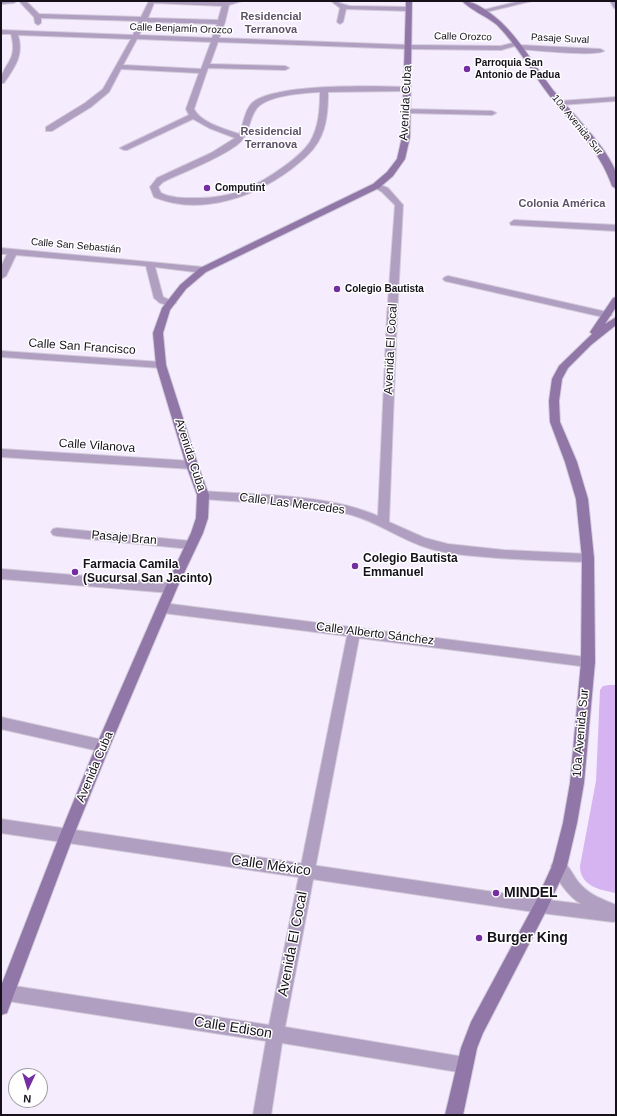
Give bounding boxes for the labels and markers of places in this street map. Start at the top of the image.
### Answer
place label: Parroquia San Antonio de Padua [475,57,560,80]
marker: Parroquia San Antonio de Padua [462,64,472,74]
place label: Computint [215,182,265,194]
marker: Computint [202,183,212,193]
place label: Colegio Bautista [345,283,424,295]
marker: Colegio Bautista [332,284,342,294]
place label: Colegio Bautista Emmanuel [363,552,458,580]
place label: Farmacia Camila (Sucursal San Jacinto) [83,558,212,586]
marker: Colegio Bautista Emmanuel [350,561,360,571]
marker: Farmacia Camila (Sucursal San Jacinto) [70,567,80,577]
place label: MINDEL [504,885,558,901]
marker: MINDEL [491,888,501,898]
place label: Burger King [487,930,568,946]
marker: Burger King [474,933,484,943]

